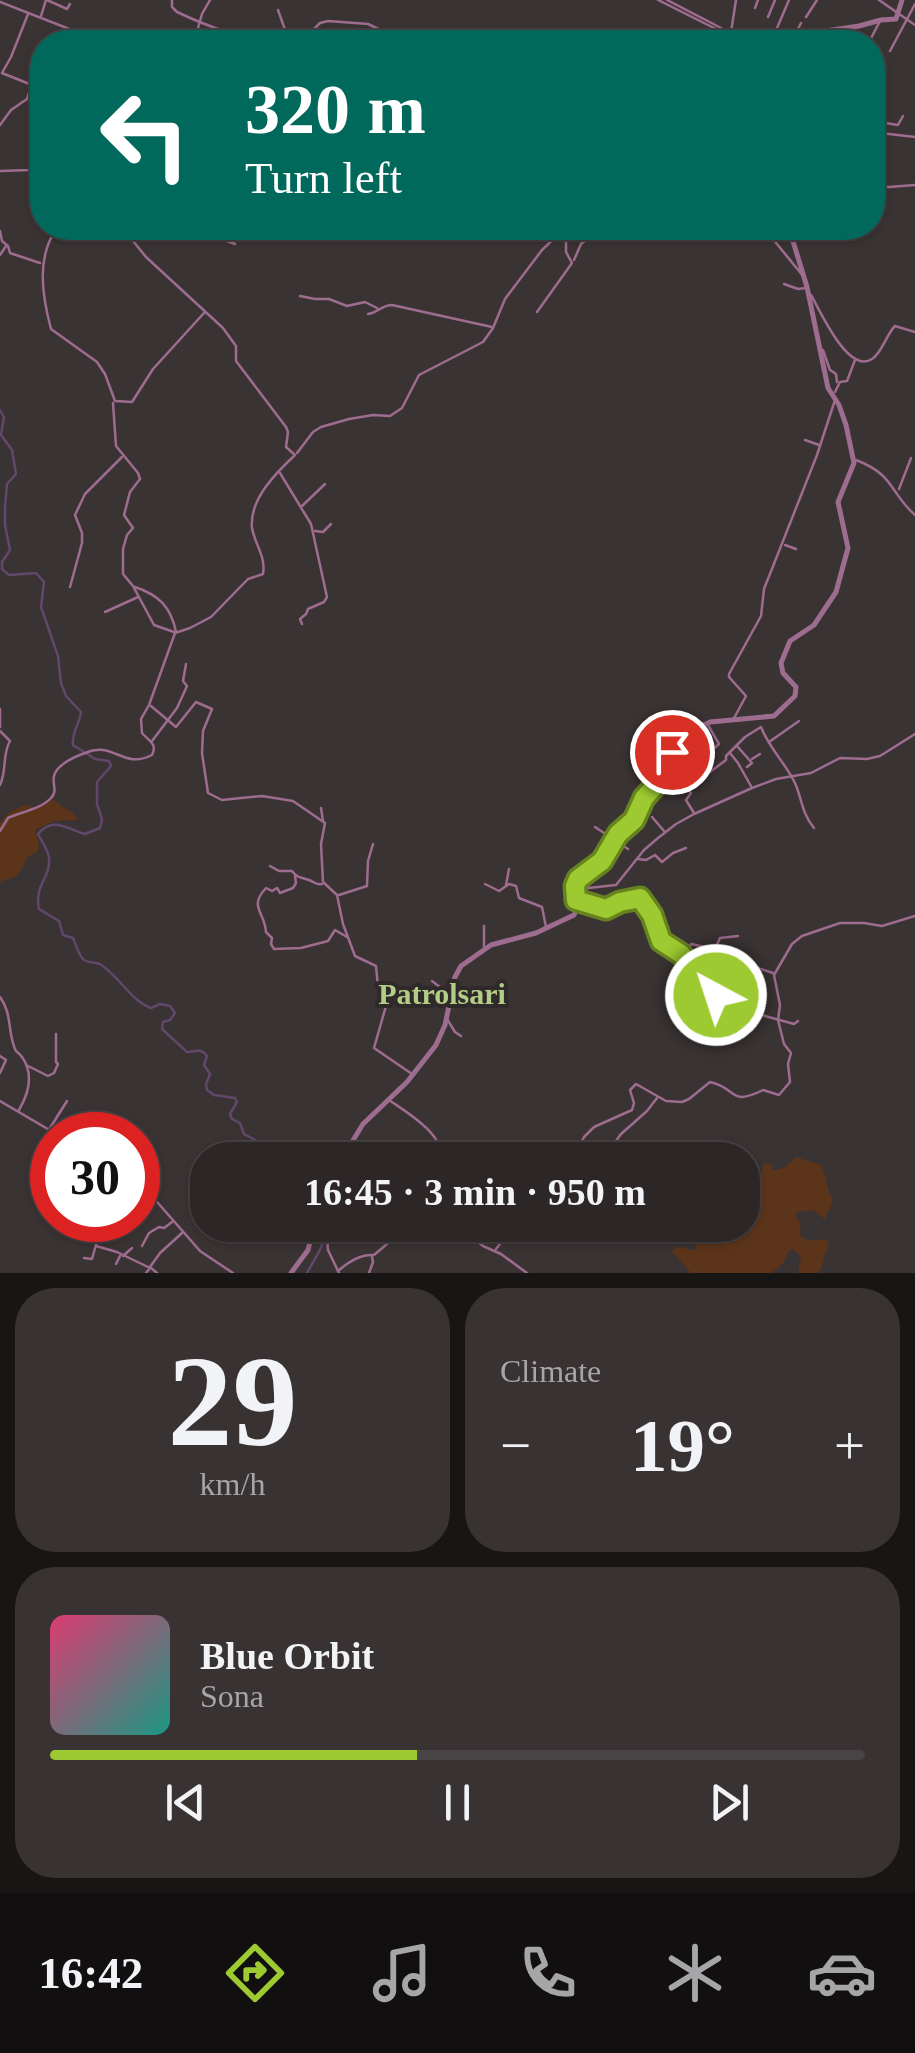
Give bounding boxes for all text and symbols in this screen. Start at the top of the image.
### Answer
icon: left [80,70,210,200]
text: 320 m [245,71,426,148]
text: Turn left [245,153,402,203]
pin [630,710,715,795]
icon: arrive [645,725,700,780]
position arrow [664,943,768,1047]
district label: Patrolsari [378,977,506,1010]
speed limit sign: 30 [30,1112,160,1242]
text: 16:45 · 3 min · 950 m [304,1171,646,1213]
text: 29 [168,1329,298,1473]
text: Climate [500,1353,601,1389]
text: 19° [630,1404,735,1487]
text: − [500,1415,531,1476]
text: + [834,1415,865,1476]
text: km/h [200,1466,265,1502]
text: Blue Orbit [200,1635,374,1677]
text: Sona [200,1678,264,1714]
icon: previous [158,1775,213,1830]
icon: pause [430,1775,485,1830]
icon: next [702,1775,757,1830]
icon: directions [220,1938,290,2008]
icon: music [367,1938,437,2008]
icon: phone [513,1938,583,2008]
icon: climate [660,1938,730,2008]
icon: car [807,1938,877,2008]
text: 16:42 [38,1948,143,1998]

